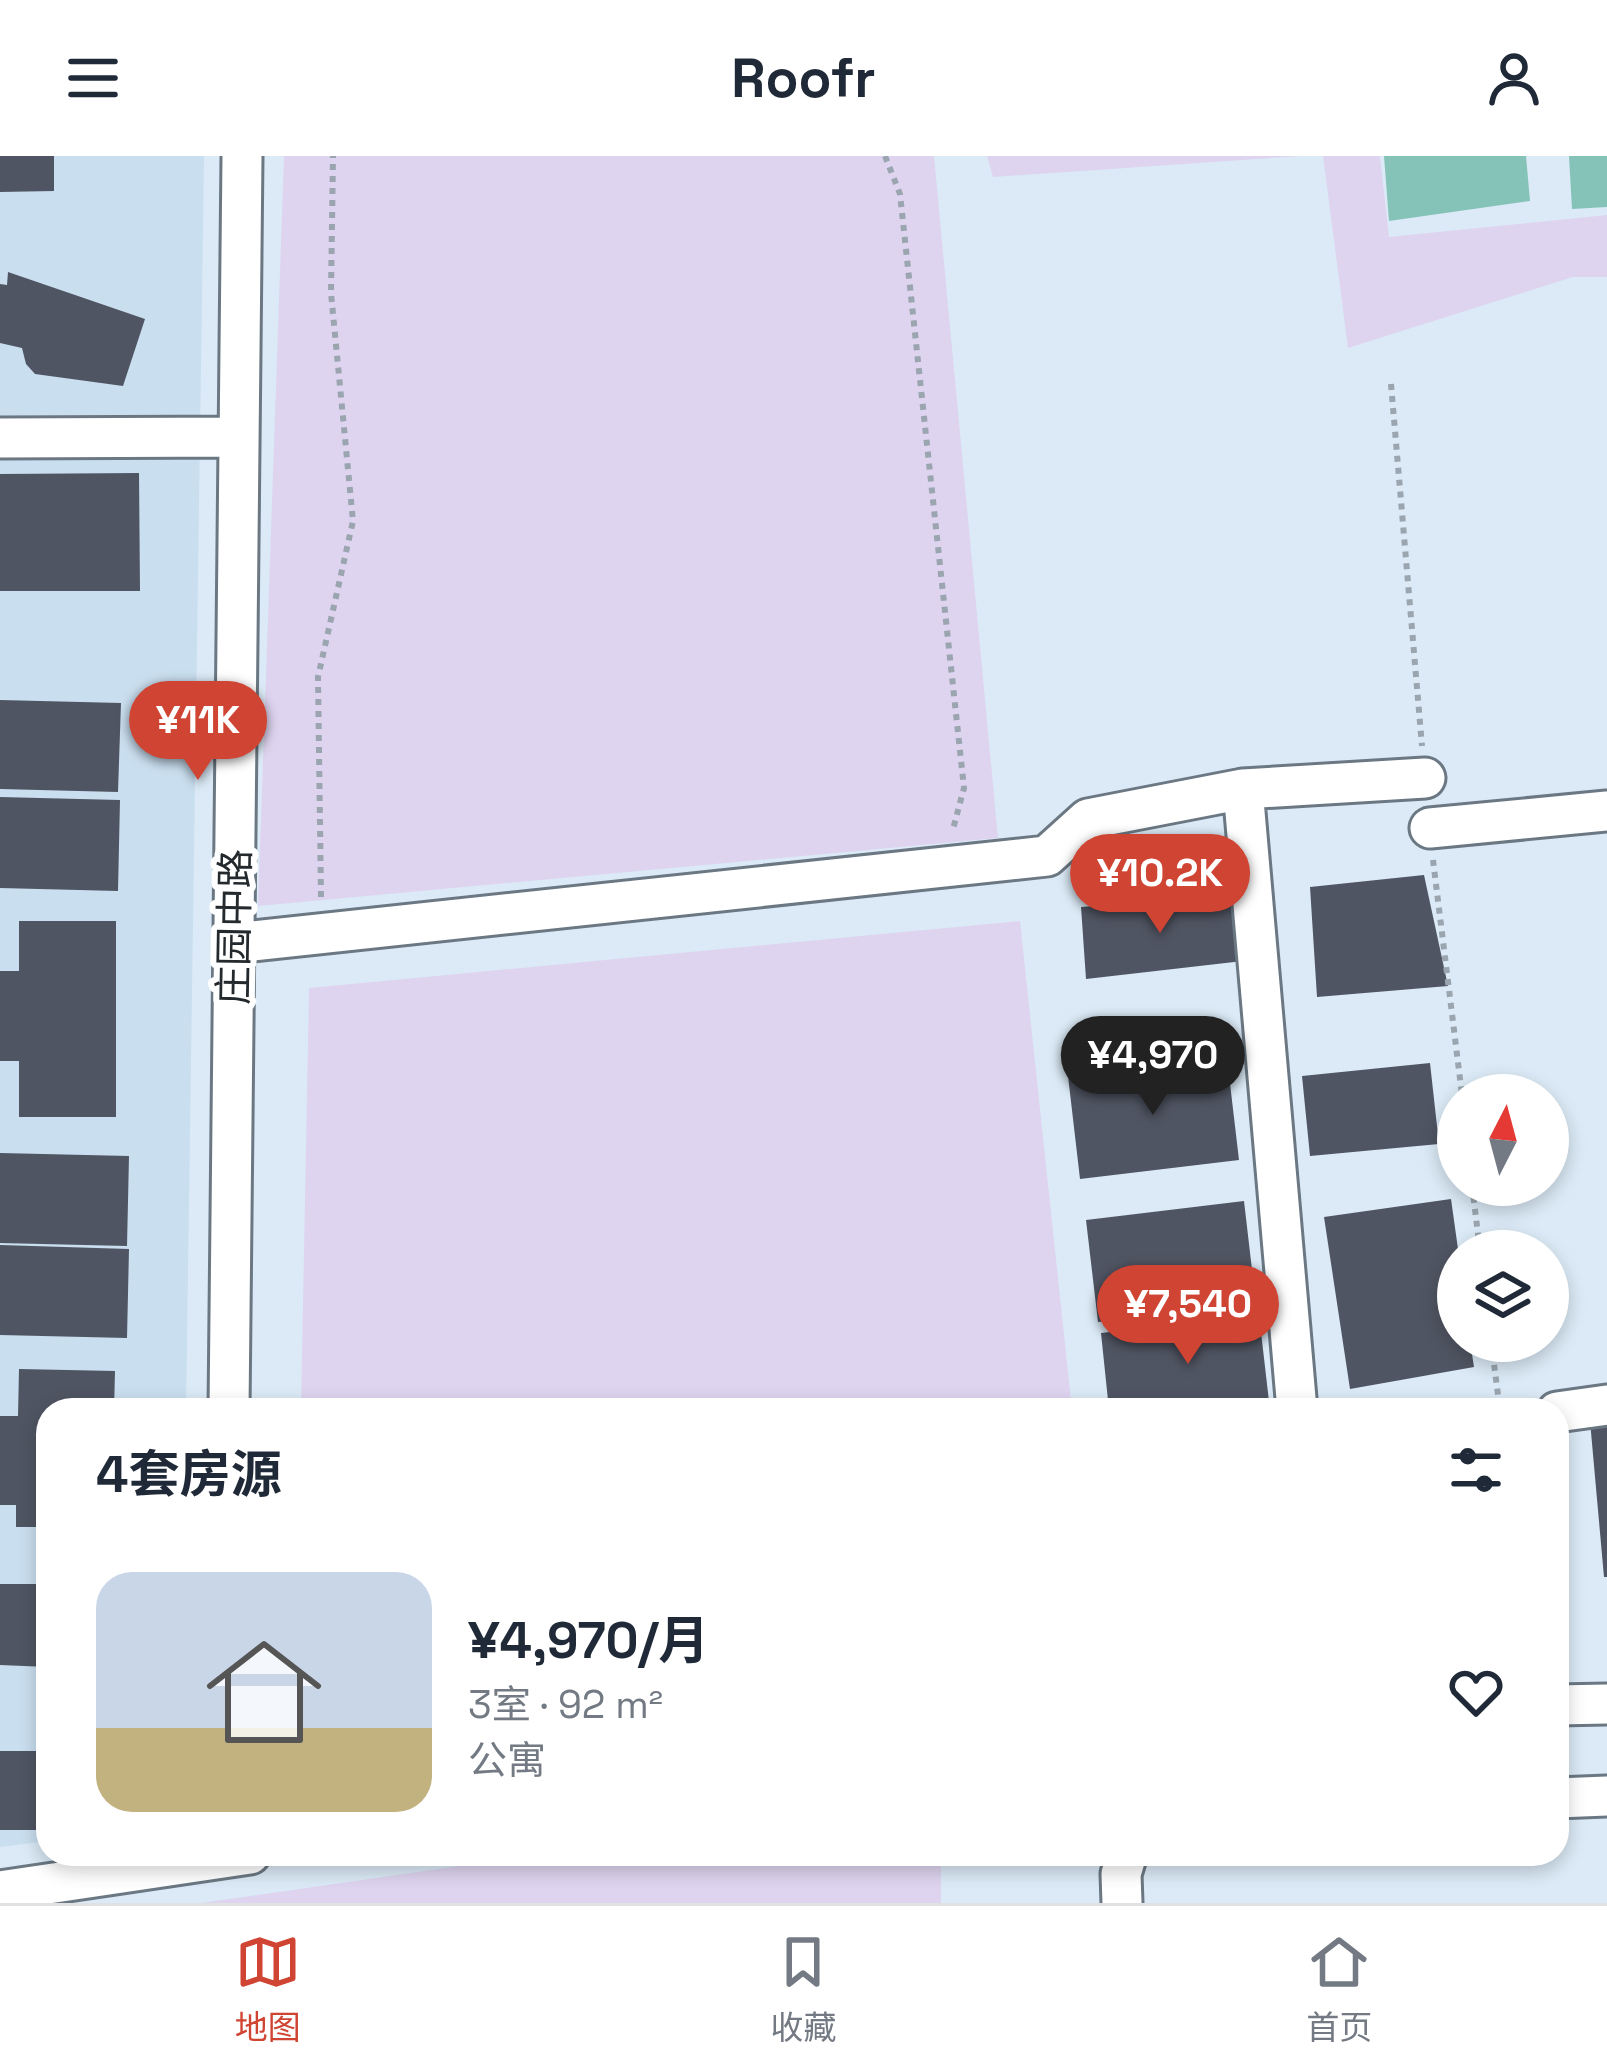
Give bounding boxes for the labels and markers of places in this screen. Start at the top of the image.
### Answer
pin: ¥11K [127,681,269,783]
pin: ¥10.2K [1062,834,1258,936]
pin: ¥4,970 [1055,1016,1251,1118]
pin: ¥7,540 [1090,1265,1286,1367]

